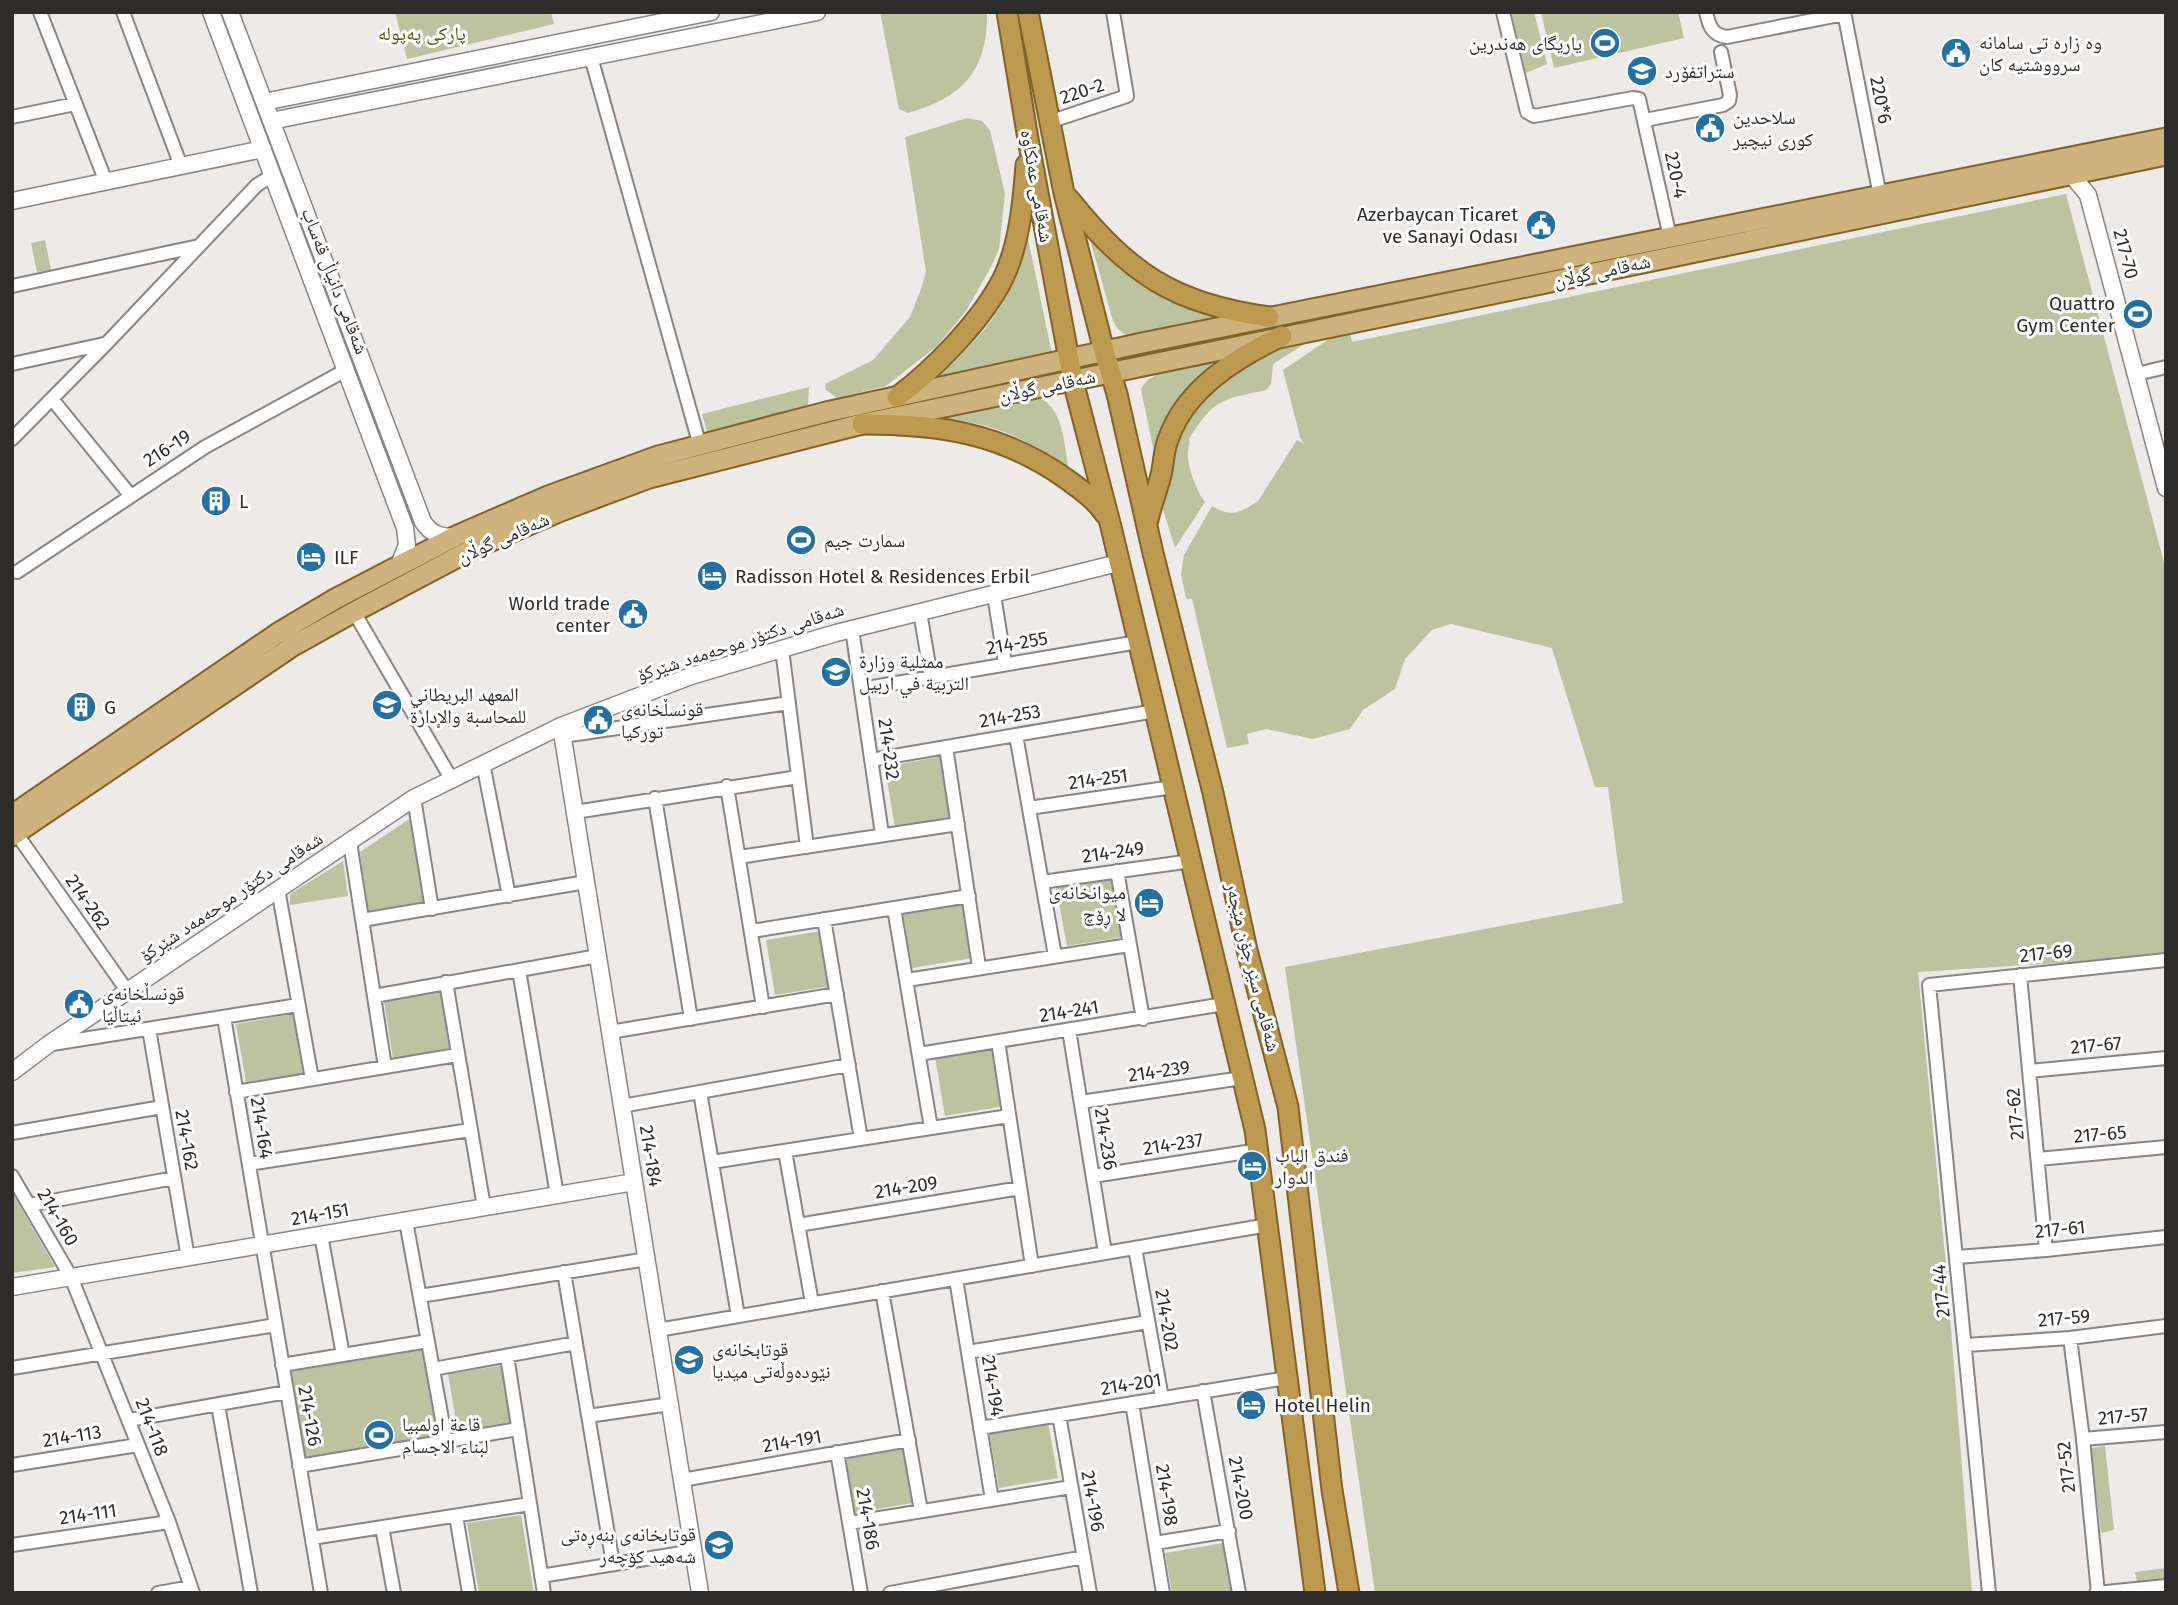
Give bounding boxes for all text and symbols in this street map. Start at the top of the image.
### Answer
park label: پارکی پەپولە [378,22,466,45]
sports icon: یاریگای هەندرین [1588,26,1622,60]
place label: وه زاره تى سامانه سرووشتيه كان [1979,31,2102,76]
place label: یاریگای هەندرین [1469,32,1582,55]
public building icon: وه زاره تى سامانه سرووشتيه كان [1939,36,1973,70]
school or university icon: ستراتفۆرد [1625,54,1659,88]
place label: ستراتفۆرد [1665,60,1735,83]
street label: 220-2 [1057,73,1107,109]
street label: 220*6 [1865,74,1897,126]
place label: سلاحدین كوری نیچیر [1732,106,1813,151]
public building icon: سلاحدین كوری نیچیر [1693,111,1727,145]
street label: شەقامی عەنکاوە [1016,128,1058,244]
street label: 220-4 [1660,150,1692,200]
place label: Azerbaycan Ticaret ve Sanayi Odası [1357,203,1518,248]
street label: شەقامی دانیاڵ قەساب [297,205,373,357]
public building icon: Azerbaycan Ticaret ve Sanayi Odası [1524,208,1558,242]
street label: 217-70 [2108,226,2144,282]
street label: شەقامی گوڵان [1551,249,1653,292]
place label: Quattro Gym Center [2016,292,2116,337]
sports icon: Quattro Gym Center [2121,297,2155,331]
street label: شەقامی گوڵان [996,364,1098,407]
street label: 216-19 [139,424,195,472]
building icon: L [199,484,233,518]
place label: L [239,490,249,513]
street label: شەقامی گوڵان [453,507,553,569]
sports icon: سمارت جیم [784,523,818,557]
place label: سمارت جیم [824,529,905,553]
hotel icon: ILF [294,540,328,574]
place label: ILF [334,546,358,569]
hotel icon: Radisson Hotel & Residences Erbil [695,559,729,593]
place label: Radisson Hotel & Residences Erbil [735,565,1030,588]
place label: World trade center [509,592,611,637]
public building icon: World trade center [616,597,650,631]
street label: شەقامی دکتۆر موحەمەد شێرکۆ [633,598,847,686]
street label: 214-255 [984,626,1050,660]
place label: ممثلية وزارة التربية في اربيل [859,650,969,698]
school or university icon: ممثلية وزارة التربية في اربيل [819,655,853,689]
place label: المعهد البريطاني للمحاسبة والإدارة [410,683,526,729]
school or university icon: المعهد البريطاني للمحاسبة والإدارة [370,688,404,722]
building icon: G [64,690,98,724]
place label: G [104,696,116,719]
place label: قونسڵخانەی تورکیا [621,698,703,743]
street label: 214-253 [977,699,1043,733]
public building icon: قونسڵخانەی تورکیا [581,703,615,737]
street label: 214-232 [873,717,905,781]
street label: 214-251 [1067,763,1129,795]
street label: شەقامی دکتۆر موحەمەد شێرکۆ [135,827,327,967]
street label: 214-249 [1081,836,1146,868]
street label: 214-262 [61,870,115,934]
street label: شەقامی سێر جۆن مێجەر [1221,879,1285,1054]
place label: میوانخانەی لا ڕۆچ [1049,881,1126,929]
hotel icon: میوانخانەی لا ڕۆچ [1132,886,1166,920]
street label: 217-69 [2018,939,2074,967]
place label: قونسڵخانەی ئیتاڵیا [102,982,184,1027]
public building icon: قونسڵخانەی ئیتاڵیا [62,987,96,1021]
street label: 214-241 [1038,995,1100,1027]
street label: 217-67 [2069,1031,2123,1059]
street label: 214-239 [1127,1055,1191,1087]
street label: 217-62 [2001,1087,2029,1141]
street label: 214-164 [246,1096,278,1160]
street label: 214-236 [1090,1106,1122,1172]
street label: 214-162 [170,1108,204,1172]
street label: 217-65 [2073,1120,2127,1148]
street label: 214-184 [635,1123,667,1189]
street label: 214-237 [1141,1128,1205,1160]
place label: فندق الباب الدوار [1274,1144,1348,1189]
hotel icon: فندق الباب الدوار [1235,1149,1269,1183]
street label: 214-209 [873,1171,939,1203]
street label: 214-160 [32,1184,84,1250]
street label: 214-151 [289,1198,351,1230]
street label: 217-61 [2034,1215,2086,1243]
street label: 217-44 [1927,1263,1955,1319]
street label: 214-202 [1150,1287,1184,1353]
street label: 217-59 [2037,1304,2091,1332]
place label: قوتابخانەی نێودەوڵەتی میدیا [712,1338,831,1383]
school or university icon: قوتابخانەی نێودەوڵەتی میدیا [672,1343,706,1377]
street label: 214-194 [977,1354,1009,1418]
street label: 214-201 [1099,1368,1163,1400]
street label: 214-126 [293,1384,327,1448]
hotel icon: Hotel Helin [1234,1388,1268,1422]
place label: Hotel Helin [1274,1394,1371,1417]
street label: 214-118 [130,1395,174,1459]
street label: 217-57 [2097,1402,2149,1430]
place label: قاعة اولمبيا لبناء الاجسام [402,1413,488,1460]
sports icon: قاعة اولمبيا لبناء الاجسام [362,1418,396,1452]
street label: 214-113 [41,1420,103,1452]
street label: 214-191 [761,1424,823,1458]
street label: 217-52 [2052,1440,2080,1494]
street label: 214-200 [1224,1454,1258,1522]
street label: 214-198 [1151,1462,1183,1528]
street label: 214-196 [1076,1469,1110,1533]
street label: 214-186 [851,1486,885,1552]
street label: 214-111 [58,1499,118,1529]
place label: قوتابخانەی بنەڕەتی شەهید کۆچەر [561,1523,696,1568]
school or university icon: قوتابخانەی بنەڕەتی شەهید کۆچەر [702,1528,736,1562]

